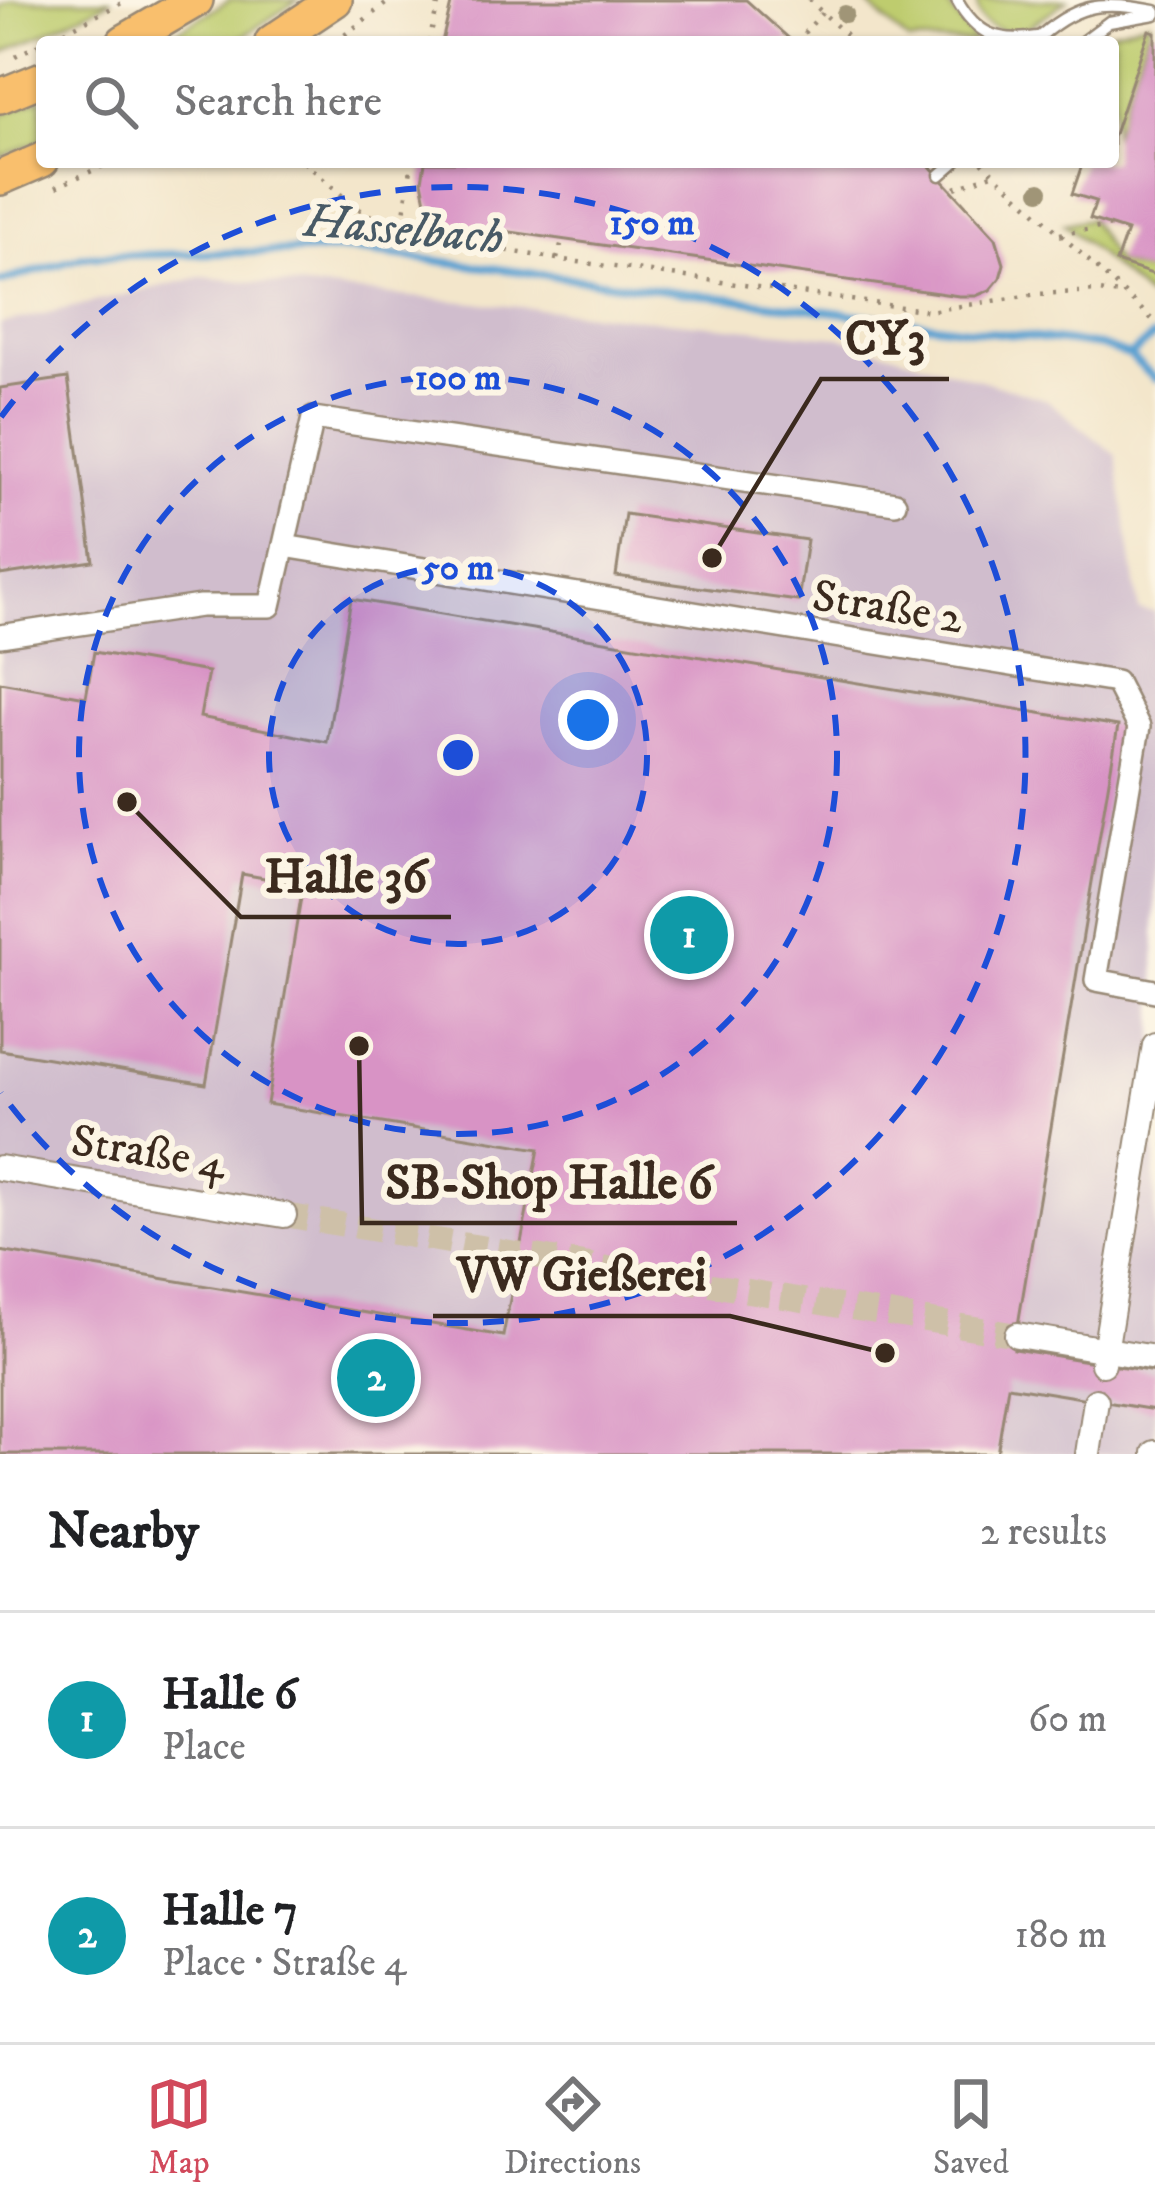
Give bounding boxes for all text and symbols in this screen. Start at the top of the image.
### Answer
search box [36,36,1119,168]
icon: search [78,69,144,135]
text: Search here [174,74,382,130]
water label: Hasselbach [300,191,506,269]
text: 150 m [609,201,695,246]
callout: CY3 [821,295,949,379]
text: CY3 [845,310,925,370]
text: 100 m [415,356,501,401]
text: 50 m [421,546,494,591]
street label: Straße 2 [808,568,967,647]
your location [558,690,618,750]
centre of rings [437,734,479,776]
callout: Halle 36 [241,833,451,917]
text: Halle 36 [265,848,430,908]
pin: 1 [650,890,728,980]
street label: Straße 4 [67,1113,231,1193]
callout: SB-Shop Halle 6 [362,1139,737,1223]
text: SB-Shop Halle 6 [385,1154,716,1214]
callout: VW Gießerei [433,1232,730,1316]
text: VW Gießerei [455,1246,707,1306]
pin: 2 [337,1333,415,1423]
text: Nearby [48,1500,199,1564]
text: 2 results [980,1508,1107,1557]
text: Halle 6 [162,1667,297,1723]
text: 1 [80,1695,94,1744]
text: 60 m [1028,1695,1107,1744]
text: Place [162,1723,246,1772]
text: Halle 7 [162,1883,298,1939]
text: 2 [77,1911,97,1960]
text: 180 m [1015,1911,1107,1960]
text: Place · Straße 4 [162,1939,406,1988]
tab: Map [146,2071,212,2184]
tab: Directions [504,2071,641,2184]
tab: Saved [933,2071,1009,2184]

